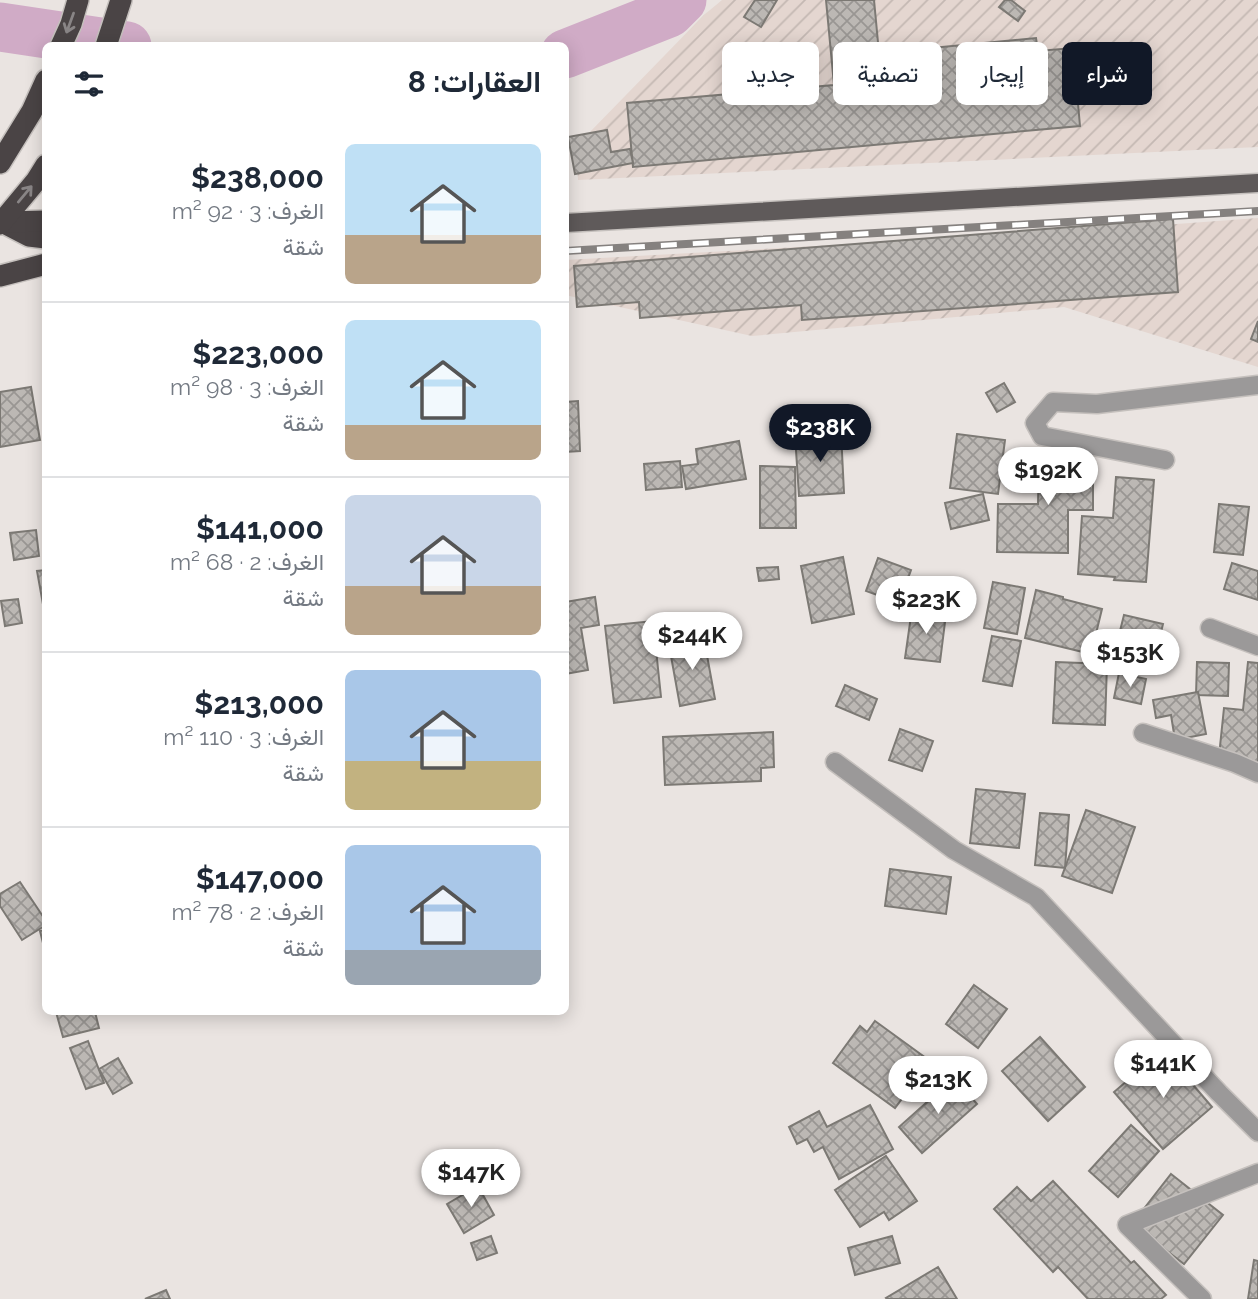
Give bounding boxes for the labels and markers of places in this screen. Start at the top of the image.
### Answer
pin: $238K [771,405,869,464]
pin: $192K [999,448,1097,507]
pin: $223K [877,576,975,636]
pin: $244K [643,612,741,672]
pin: $153K [1081,630,1179,689]
pin: $141K [1114,1040,1212,1100]
pin: $213K [889,1056,987,1116]
pin: $147K [422,1150,520,1209]

